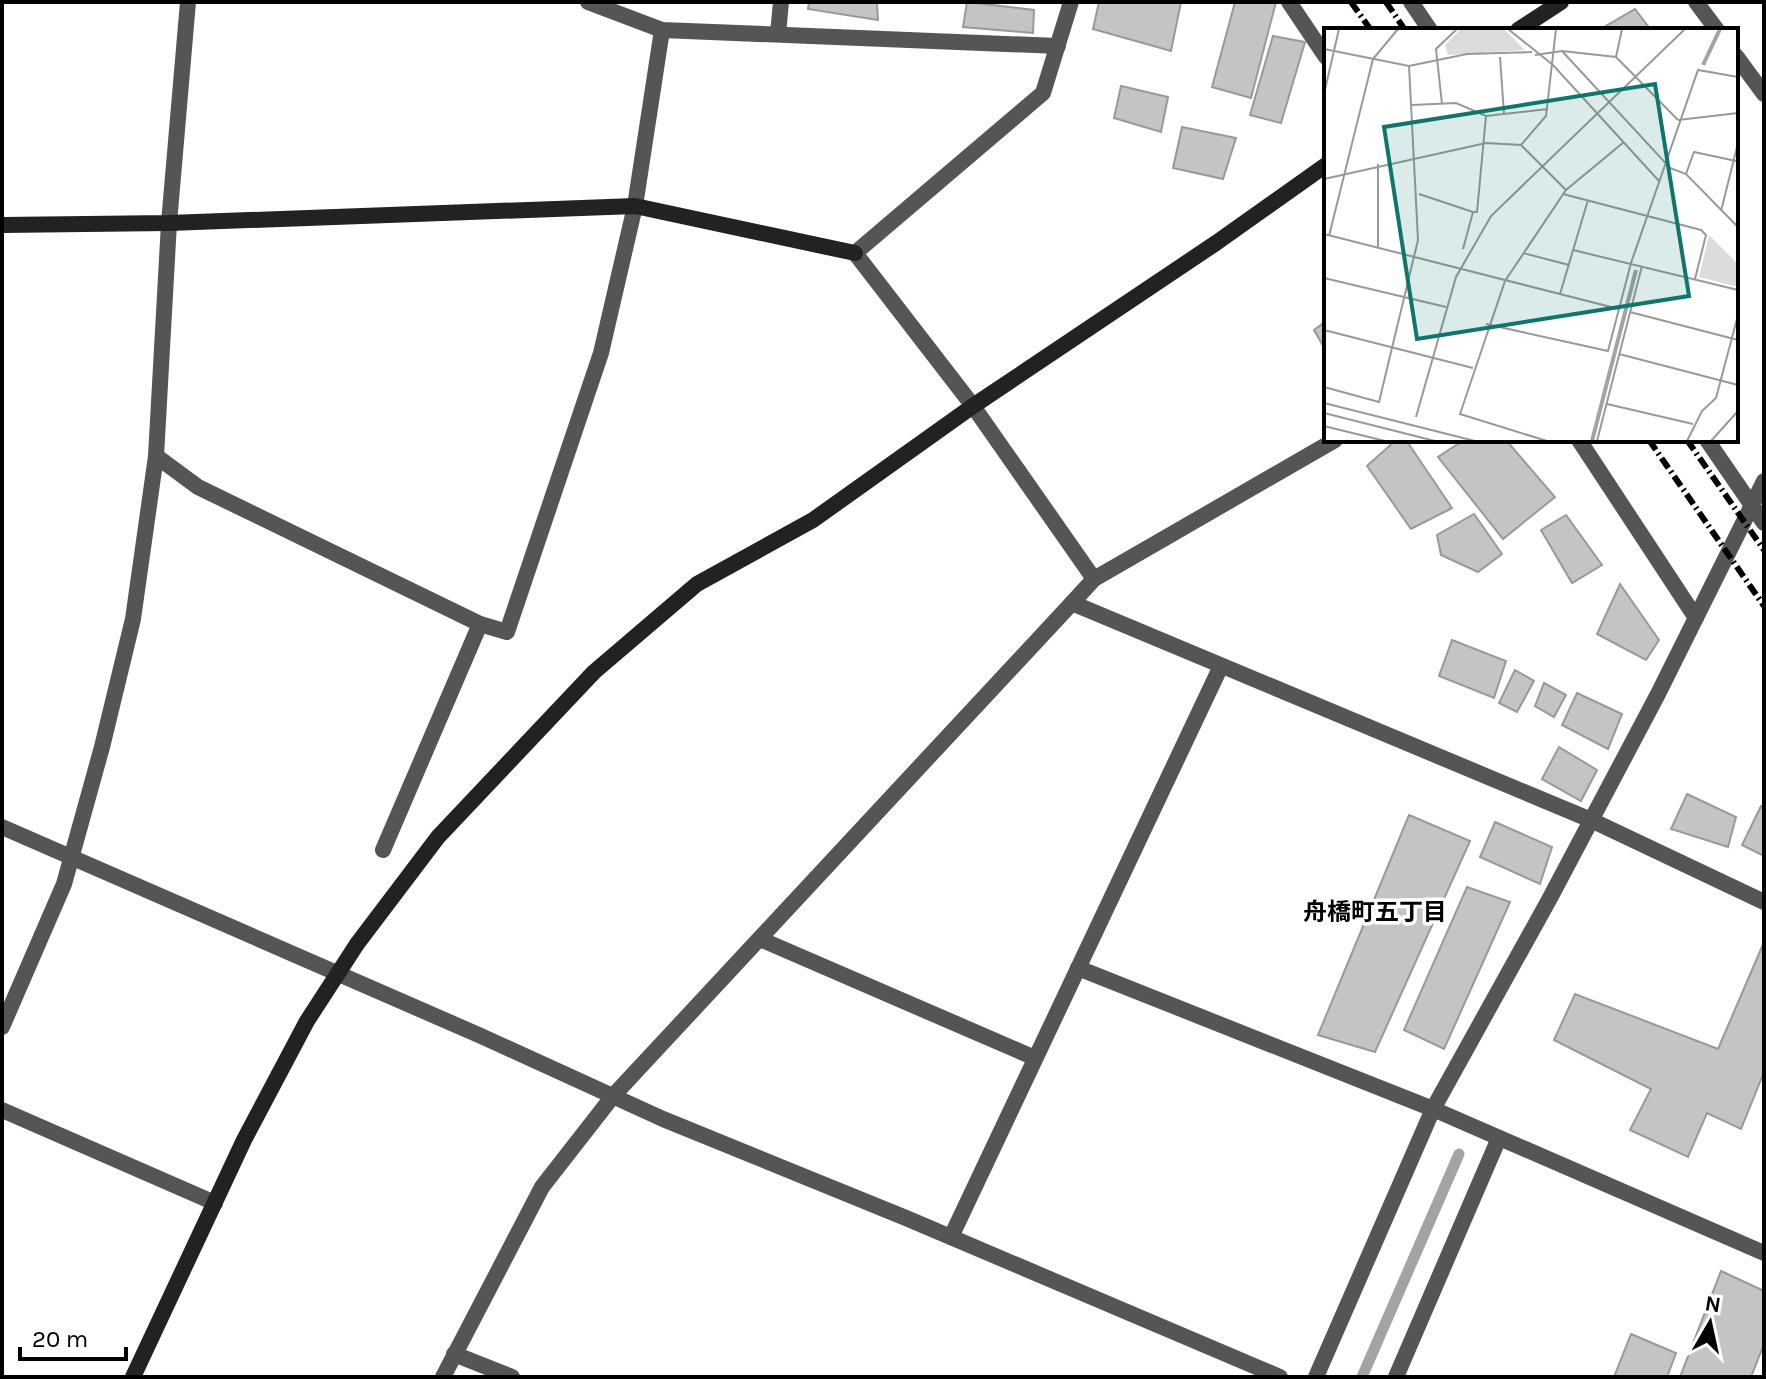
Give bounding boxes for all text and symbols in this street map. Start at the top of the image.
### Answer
inset map [1324,28,1738,442]
district label: 舟橋町五丁目 [1303,898,1447,926]
north arrow [1670,1283,1750,1363]
text: N [1703,1290,1723,1318]
scale bar [20,1311,126,1361]
text: 20 m [32,1325,88,1353]

